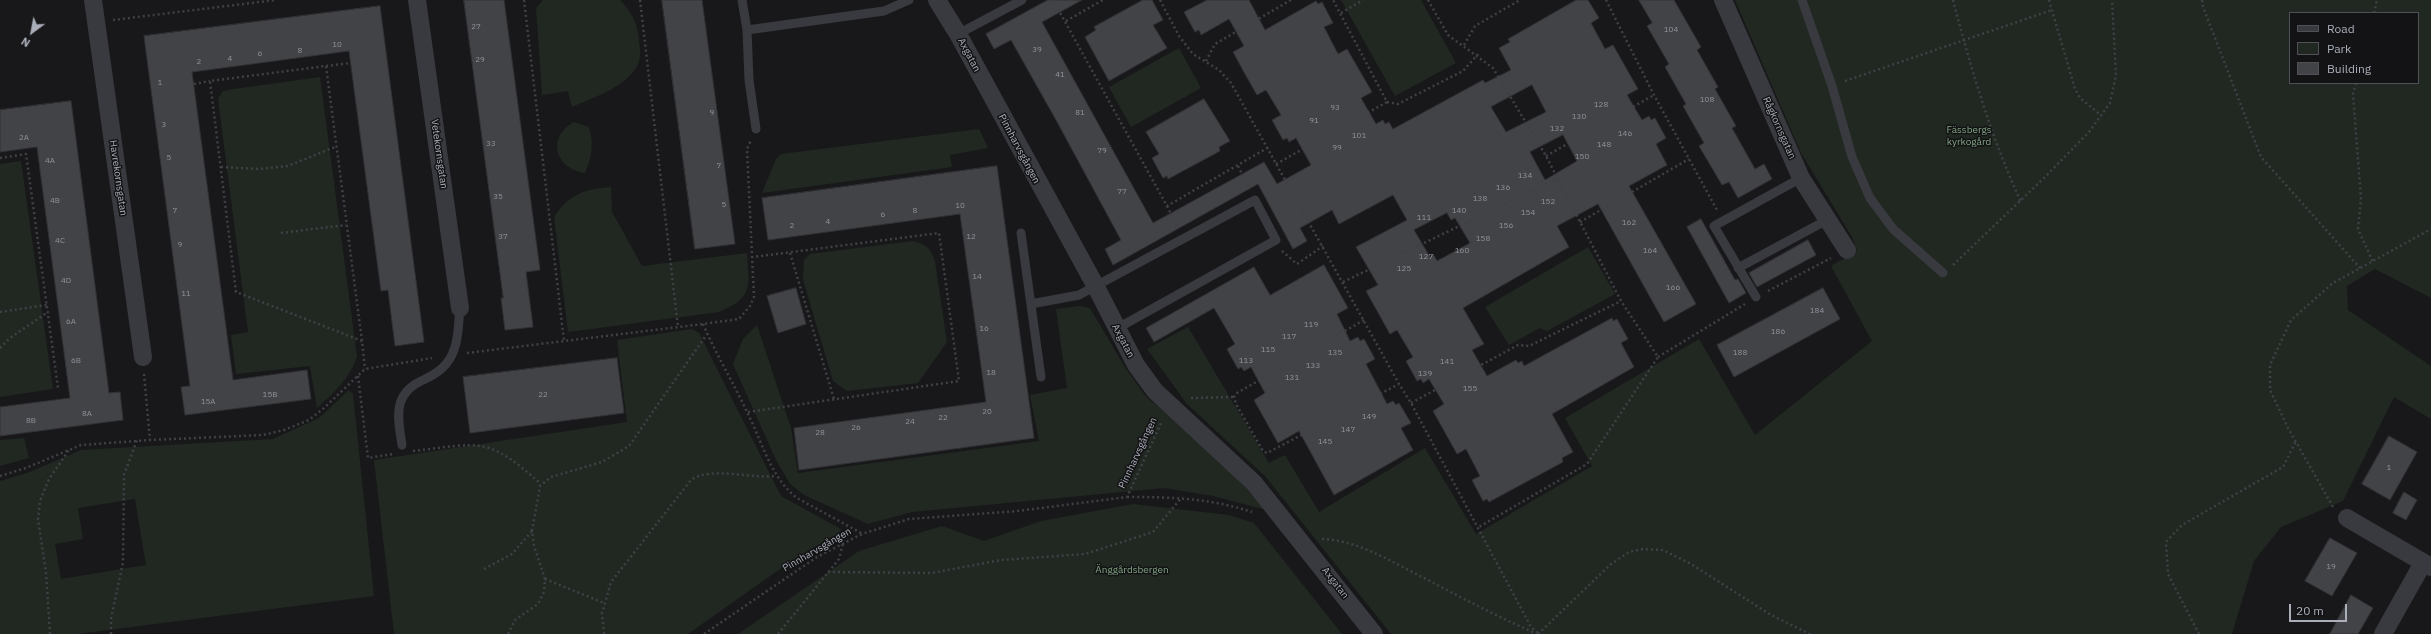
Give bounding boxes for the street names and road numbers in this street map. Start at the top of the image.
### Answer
street label: Axgatan [955,36,983,74]
street label: Rågkornsgatan [1760,95,1798,161]
street label: Pinnharvsgången [996,112,1042,186]
street label: Vetekornsgatan [428,118,450,190]
street label: Havrekornsgatan [107,139,129,217]
street label: Axgatan [1109,322,1137,360]
street label: Pinnharvsgången [1116,416,1160,490]
street label: Pinnharvsgången [781,526,853,574]
street label: Axgatan [1319,565,1351,601]

